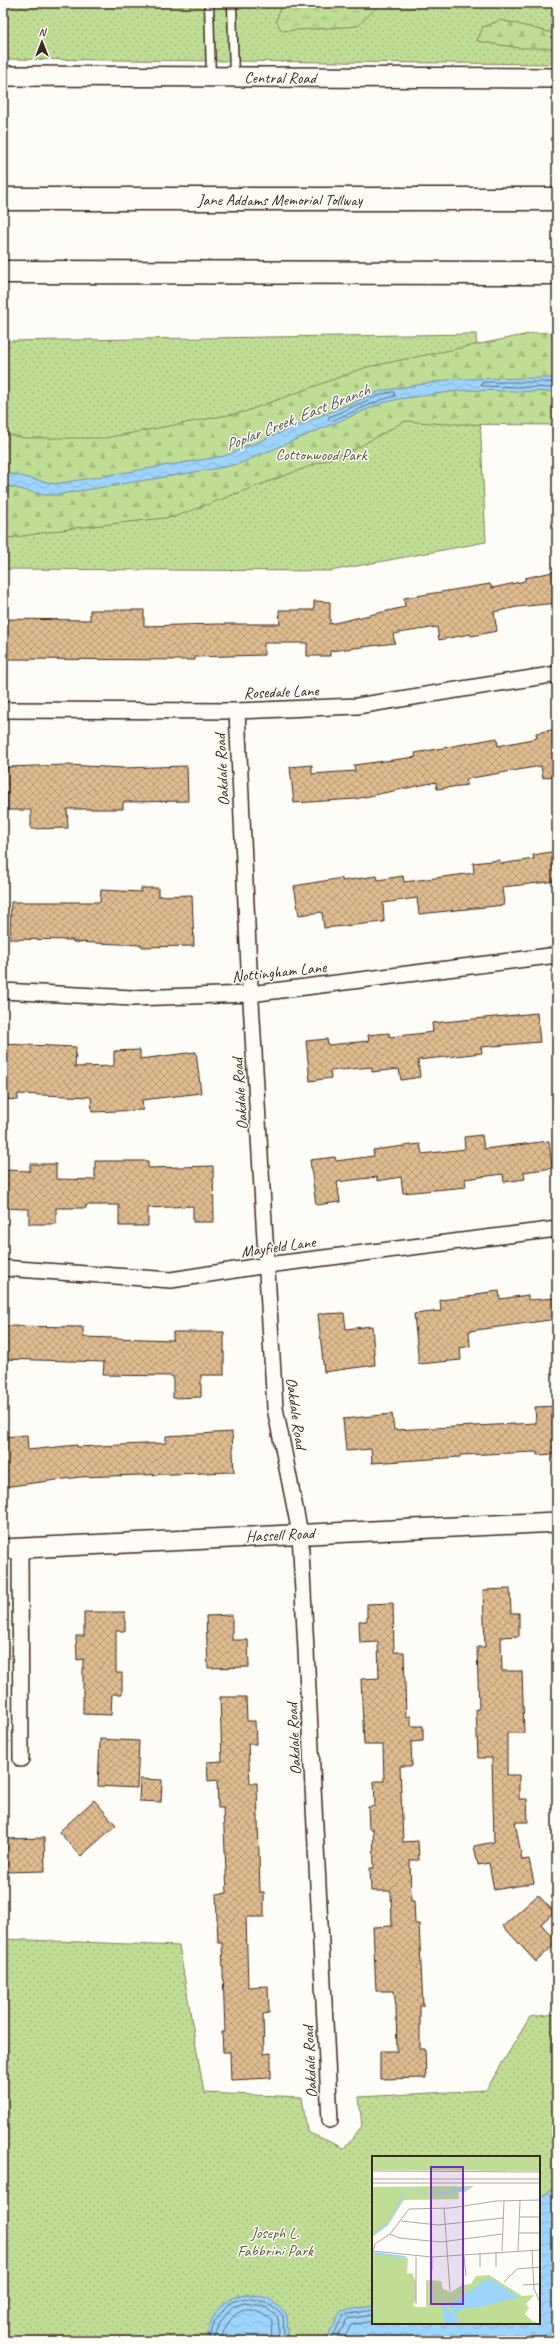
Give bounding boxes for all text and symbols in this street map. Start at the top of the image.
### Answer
north arrow [22,22,62,62]
text: N [39,25,48,39]
street label: Central Road [244,68,318,88]
street label: Jane Addams Memorial Tollway [197,190,364,210]
water label: Poplar Creek, East Branch [222,378,374,456]
park label: Cottonwood Park [275,445,368,465]
street label: Rosedale Lane [243,681,321,703]
street label: Oakdale Road [210,731,234,806]
street label: Nottingham Lane [231,957,329,987]
street label: Oakdale Road [227,1055,252,1131]
street label: Mayfield Lane [240,1232,318,1262]
street label: Oakdale Road [281,1376,311,1453]
street label: Hassell Road [245,1523,318,1547]
street label: Oakdale Road [282,1700,306,1775]
street label: Oakdale Road [298,2023,322,2098]
inset map [372,2156,540,2324]
park label: Joseph L. Fabbrini Park [237,2223,314,2261]

